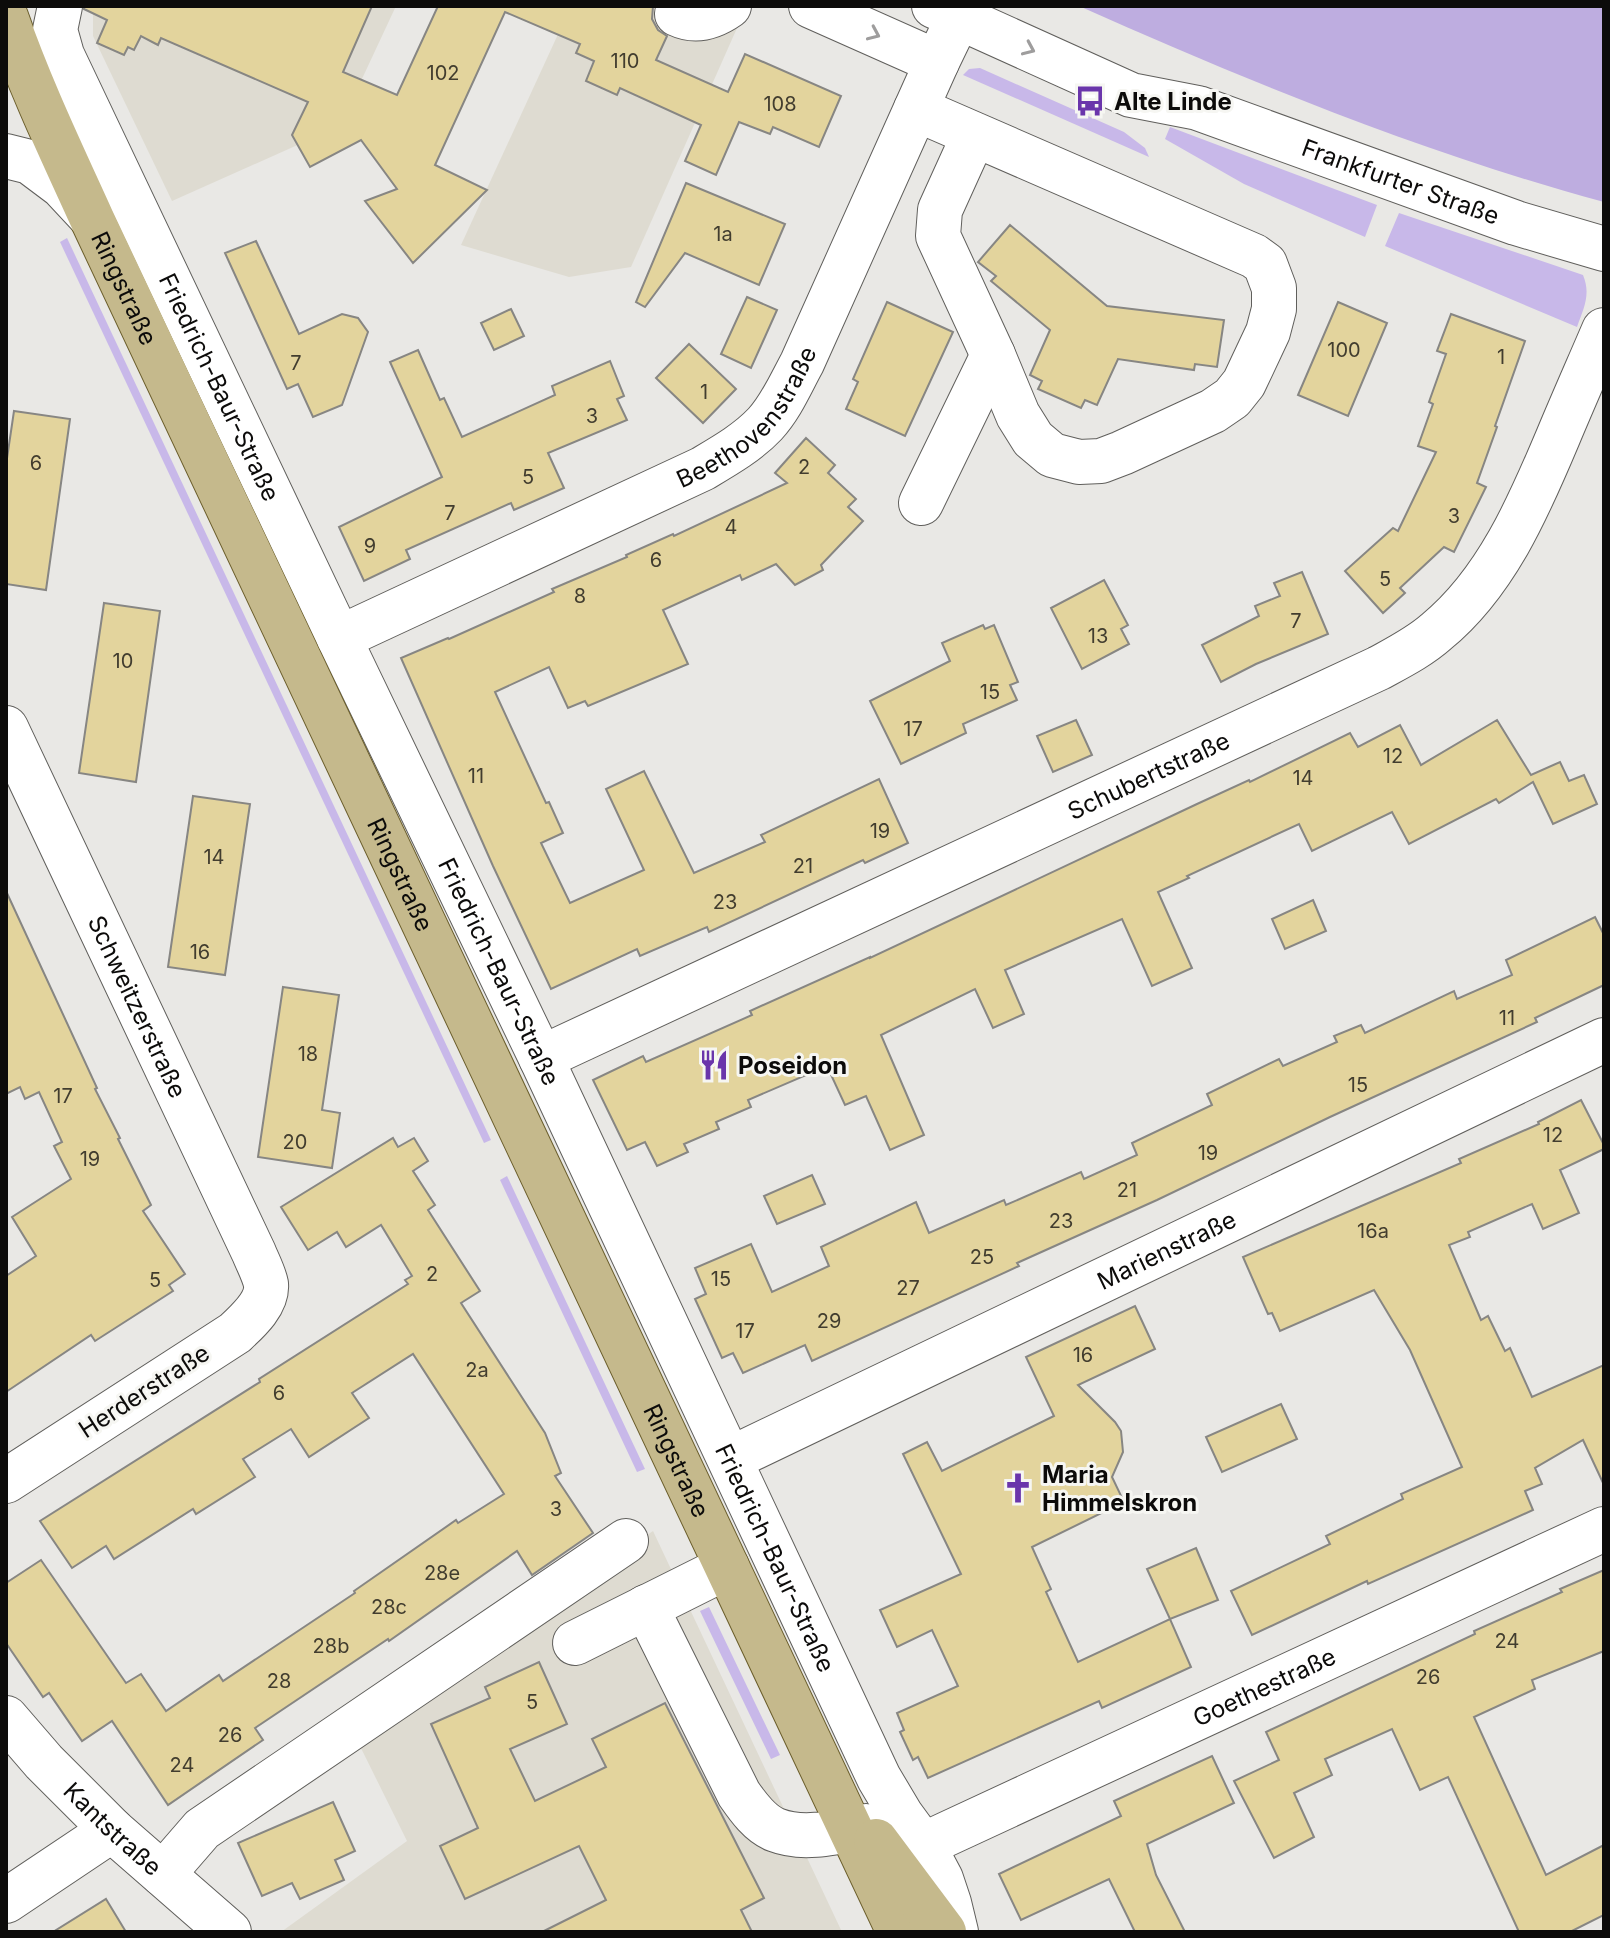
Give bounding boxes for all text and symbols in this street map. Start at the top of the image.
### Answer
one-way arrow [866,24,880,40]
one-way arrow [1021,39,1036,55]
house number: 110 [611,49,639,73]
house number: 102 [427,61,459,85]
bus stop icon: Alte Linde [1073,84,1107,118]
place label: Alte Linde [1114,87,1232,116]
house number: 108 [763,92,797,116]
street label: Frankfurter Straße [1298,132,1503,230]
house number: 1a [713,222,733,246]
street label: Ringstraße [85,227,164,349]
street label: Friedrich-Baur-Straße [153,268,286,506]
house number: 100 [1327,338,1361,362]
street label: Beethovenstraße [672,342,822,493]
house number: 1 [1497,345,1505,369]
house number: 7 [290,351,302,375]
house number: 1 [700,380,708,404]
house number: 3 [586,404,598,428]
house number: 6 [30,451,42,475]
house number: 2 [798,455,810,479]
house number: 5 [522,465,534,489]
house number: 7 [444,501,456,525]
house number: 3 [1448,504,1460,528]
house number: 4 [725,515,737,539]
house number: 9 [364,534,376,558]
house number: 6 [650,548,662,572]
house number: 5 [1379,567,1391,591]
house number: 8 [574,584,586,608]
house number: 7 [1290,609,1302,633]
house number: 13 [1088,624,1108,648]
house number: 10 [113,649,133,673]
house number: 15 [980,680,1000,704]
house number: 17 [903,717,923,741]
street label: Schubertstraße [1063,725,1234,825]
house number: 12 [1383,744,1403,768]
house number: 11 [468,764,484,788]
house number: 14 [1292,766,1314,790]
street label: Ringstraße [362,813,440,936]
house number: 19 [870,819,890,843]
house number: 14 [203,845,225,869]
street label: Friedrich-Baur-Straße [432,853,566,1090]
house number: 21 [793,854,813,878]
house number: 23 [713,890,737,914]
street label: Schweitzerstraße [82,911,193,1102]
house number: 16 [190,940,210,964]
house number: 11 [1499,1006,1515,1030]
house number: 18 [298,1042,318,1066]
restaurant icon: Poseidon [697,1048,731,1082]
place label: Poseidon [738,1051,847,1080]
house number: 15 [1348,1073,1368,1097]
house number: 17 [53,1084,73,1108]
house number: 12 [1543,1123,1563,1147]
house number: 20 [283,1130,307,1154]
house number: 19 [1198,1141,1218,1165]
house number: 19 [80,1147,100,1171]
house number: 21 [1117,1178,1137,1202]
street label: Marienstraße [1092,1204,1241,1295]
house number: 23 [1049,1209,1073,1233]
house number: 16a [1357,1219,1389,1243]
house number: 25 [970,1245,994,1269]
house number: 2 [426,1262,438,1286]
house number: 15 [711,1267,731,1291]
house number: 5 [149,1268,161,1292]
house number: 27 [896,1276,920,1300]
house number: 29 [817,1309,841,1333]
house number: 17 [735,1319,755,1343]
street label: Herderstraße [73,1338,215,1444]
house number: 16 [1073,1343,1093,1367]
house number: 2a [465,1358,489,1382]
house number: 6 [273,1381,285,1405]
street label: Ringstraße [638,1399,716,1522]
street label: Friedrich-Baur-Straße [710,1439,842,1676]
place label: Maria Himmelskron [1042,1460,1197,1517]
church icon: Maria Himmelskron [1001,1471,1035,1505]
house number: 3 [550,1497,562,1521]
house number: 28e [424,1561,460,1585]
house number: 28c [371,1595,407,1619]
house number: 24 [1495,1629,1519,1653]
house number: 28b [313,1634,349,1658]
street label: Goethestraße [1188,1641,1340,1732]
house number: 26 [1416,1665,1440,1689]
house number: 28 [267,1669,291,1693]
house number: 5 [526,1690,538,1714]
house number: 26 [218,1723,242,1747]
house number: 24 [170,1753,194,1777]
street label: Kantstraße [58,1776,168,1881]

